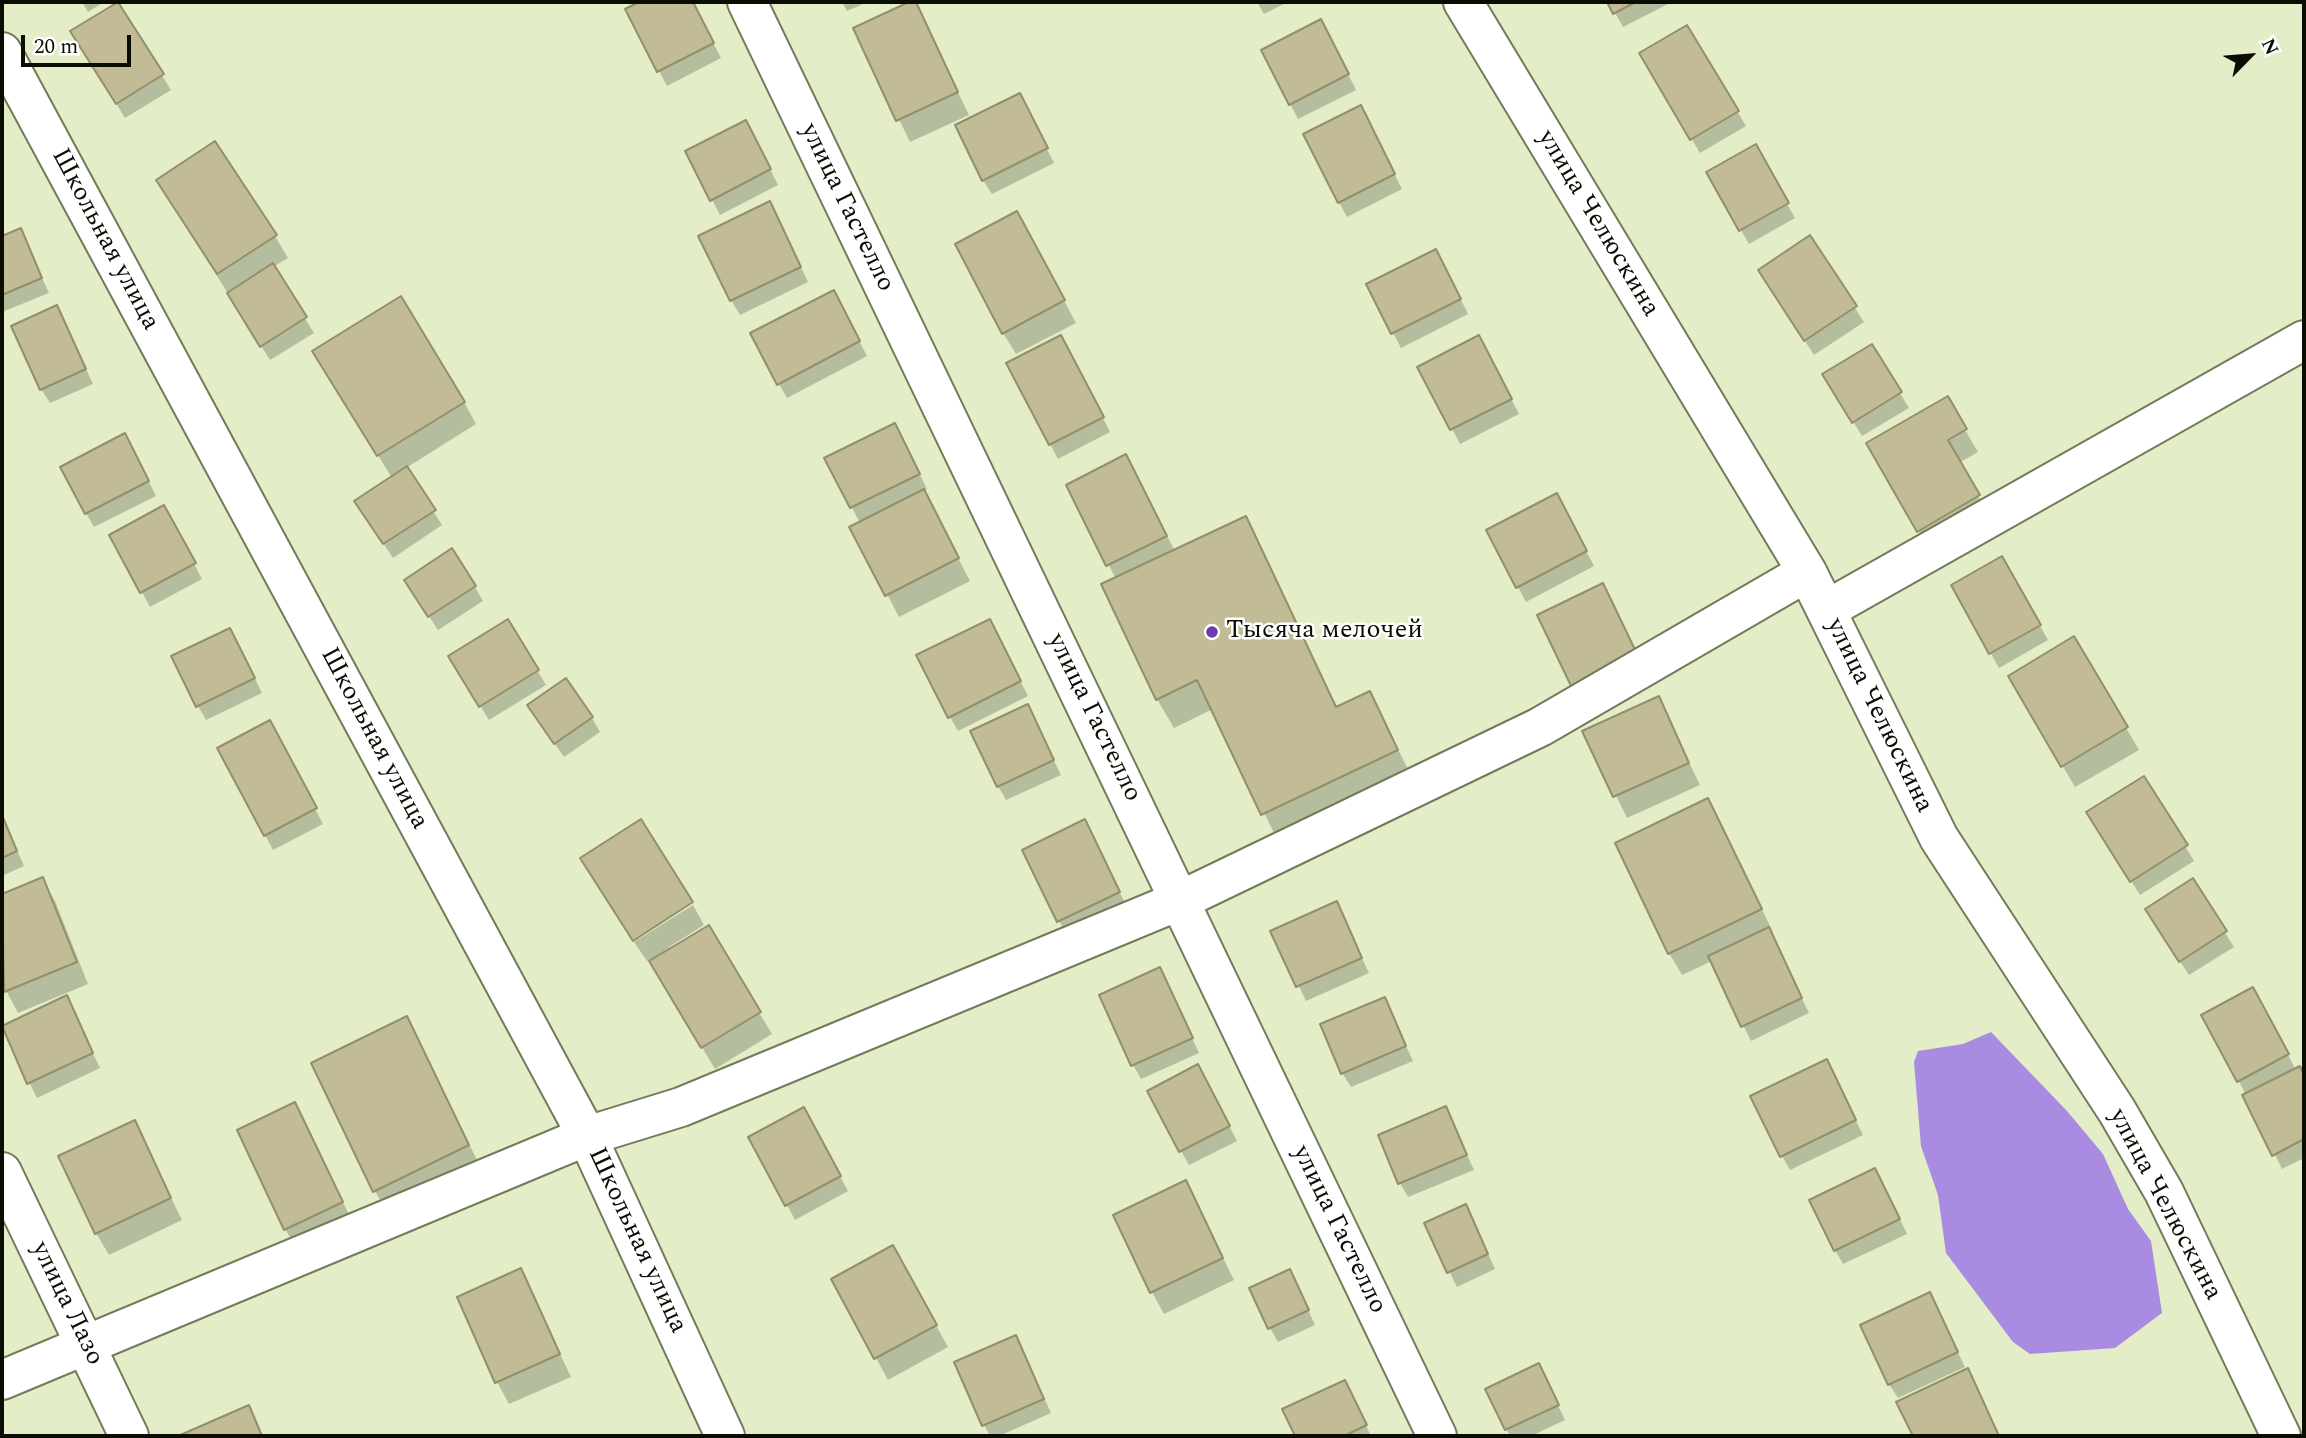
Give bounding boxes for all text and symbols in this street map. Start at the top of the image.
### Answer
scale bar [24,21,135,65]
north arrow [2215,21,2285,91]
text: 20 m [34,31,78,63]
text: N [2253,34,2286,60]
street label: улица Гастелло [792,119,900,297]
street label: улица Челюскина [1529,125,1665,323]
street label: Школьная улица [43,144,165,336]
street label: улица Челюскина [1817,614,1939,818]
place label: Тысяча мелочей [1226,616,1423,648]
marker: Тысяча мелочей [1204,624,1220,640]
street label: улица Гастелло [1039,629,1147,807]
street label: Школьная улица [312,643,434,835]
street label: улица Челюскина [2100,1104,2228,1306]
street label: улица Гастелло [1284,1141,1392,1319]
street label: Школьная улица [579,1143,693,1339]
street label: улица Лазо [23,1237,109,1371]

